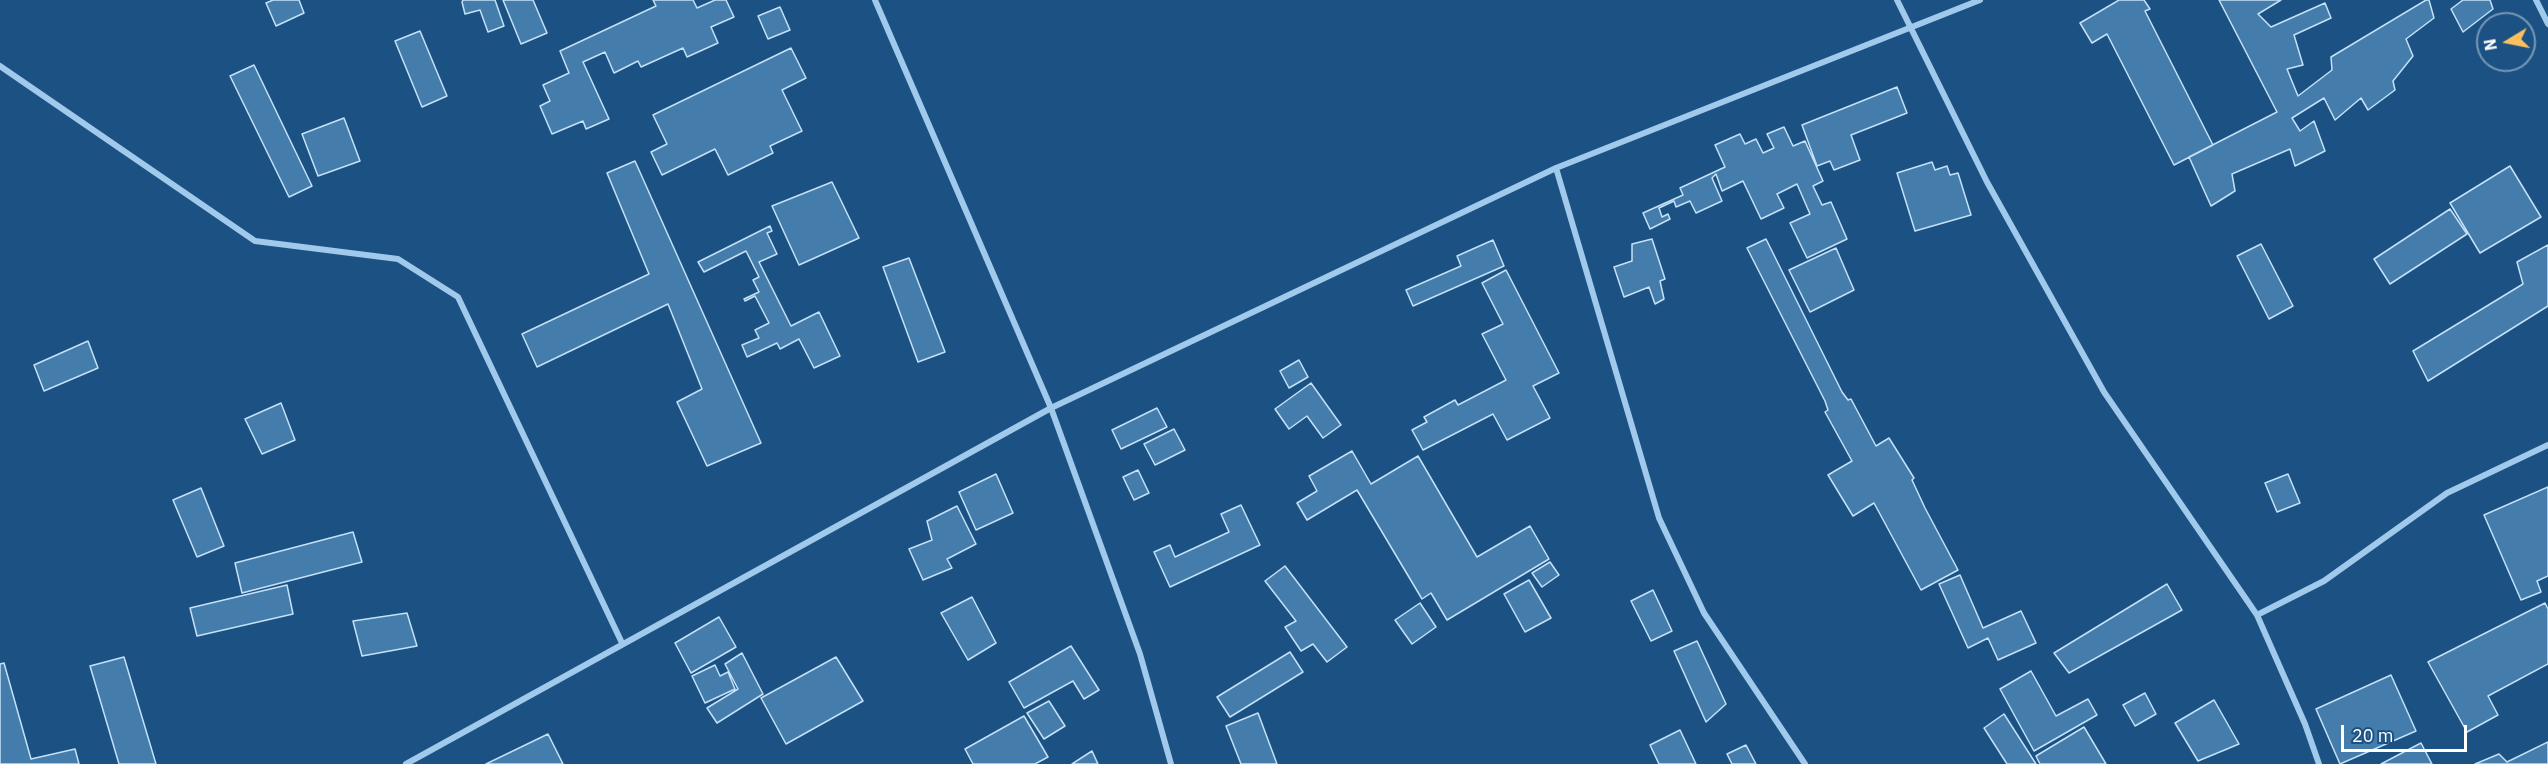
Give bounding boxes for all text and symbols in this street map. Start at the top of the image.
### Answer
north arrow [2476,12,2536,72]
text: N [2479,37,2501,52]
scale bar [2344,713,2470,751]
text: 20 m [2352,724,2394,747]

